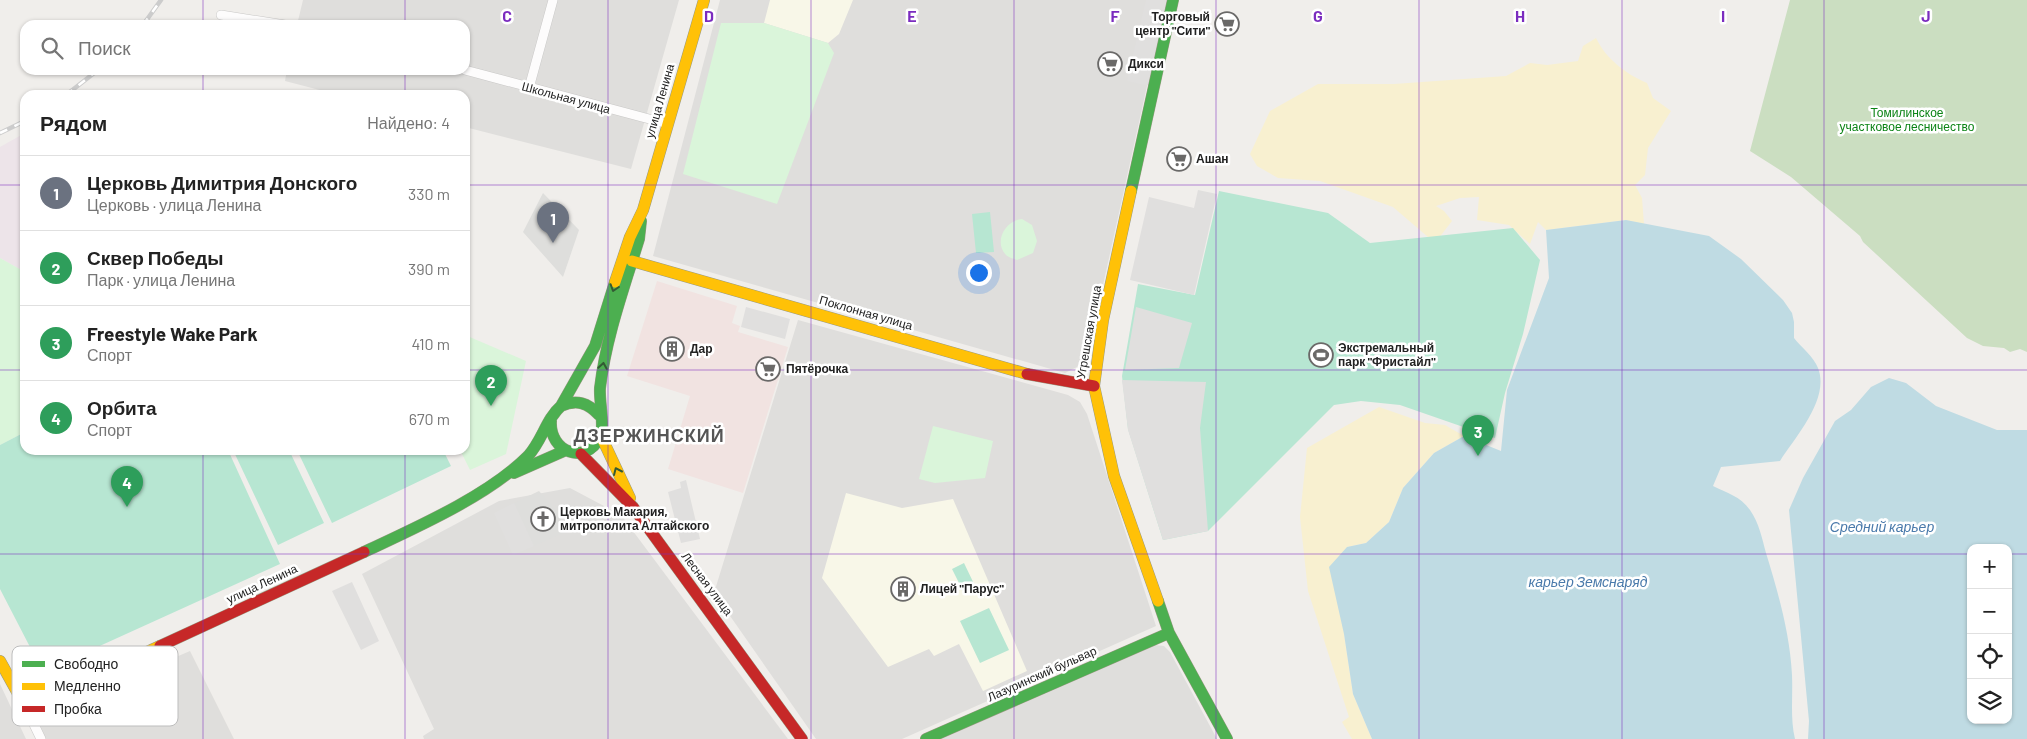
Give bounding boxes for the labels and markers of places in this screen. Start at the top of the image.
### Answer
place label: Торговый центр "Сити" [1135,9,1211,38]
supermarket icon: Торговый центр "Сити" [1214,11,1240,37]
supermarket icon: Дикси [1097,51,1123,77]
place label: Дикси [1128,56,1164,71]
supermarket icon: Ашан [1166,146,1192,172]
place label: Ашан [1196,151,1229,165]
pin: 1 [537,202,569,243]
building icon: Дар [659,336,685,362]
place label: Экстремальный парк "Фристайл" [1338,340,1436,369]
place label: Дар [690,341,713,356]
sports icon: Экстремальный парк "Фристайл" [1308,342,1334,368]
supermarket icon: Пятёрочка [755,356,781,382]
place label: Пятёрочка [786,361,849,376]
pin: 2 [475,365,507,406]
pin: 3 [1462,415,1494,456]
pin: 4 [111,466,143,507]
place label: Церковь Макария, митрополита Алтайского [560,504,709,533]
church icon: Церковь Макария, митрополита Алтайского [530,506,556,532]
building icon: Лицей "Парус" [890,576,916,602]
place label: Лицей "Парус" [920,581,1004,596]

